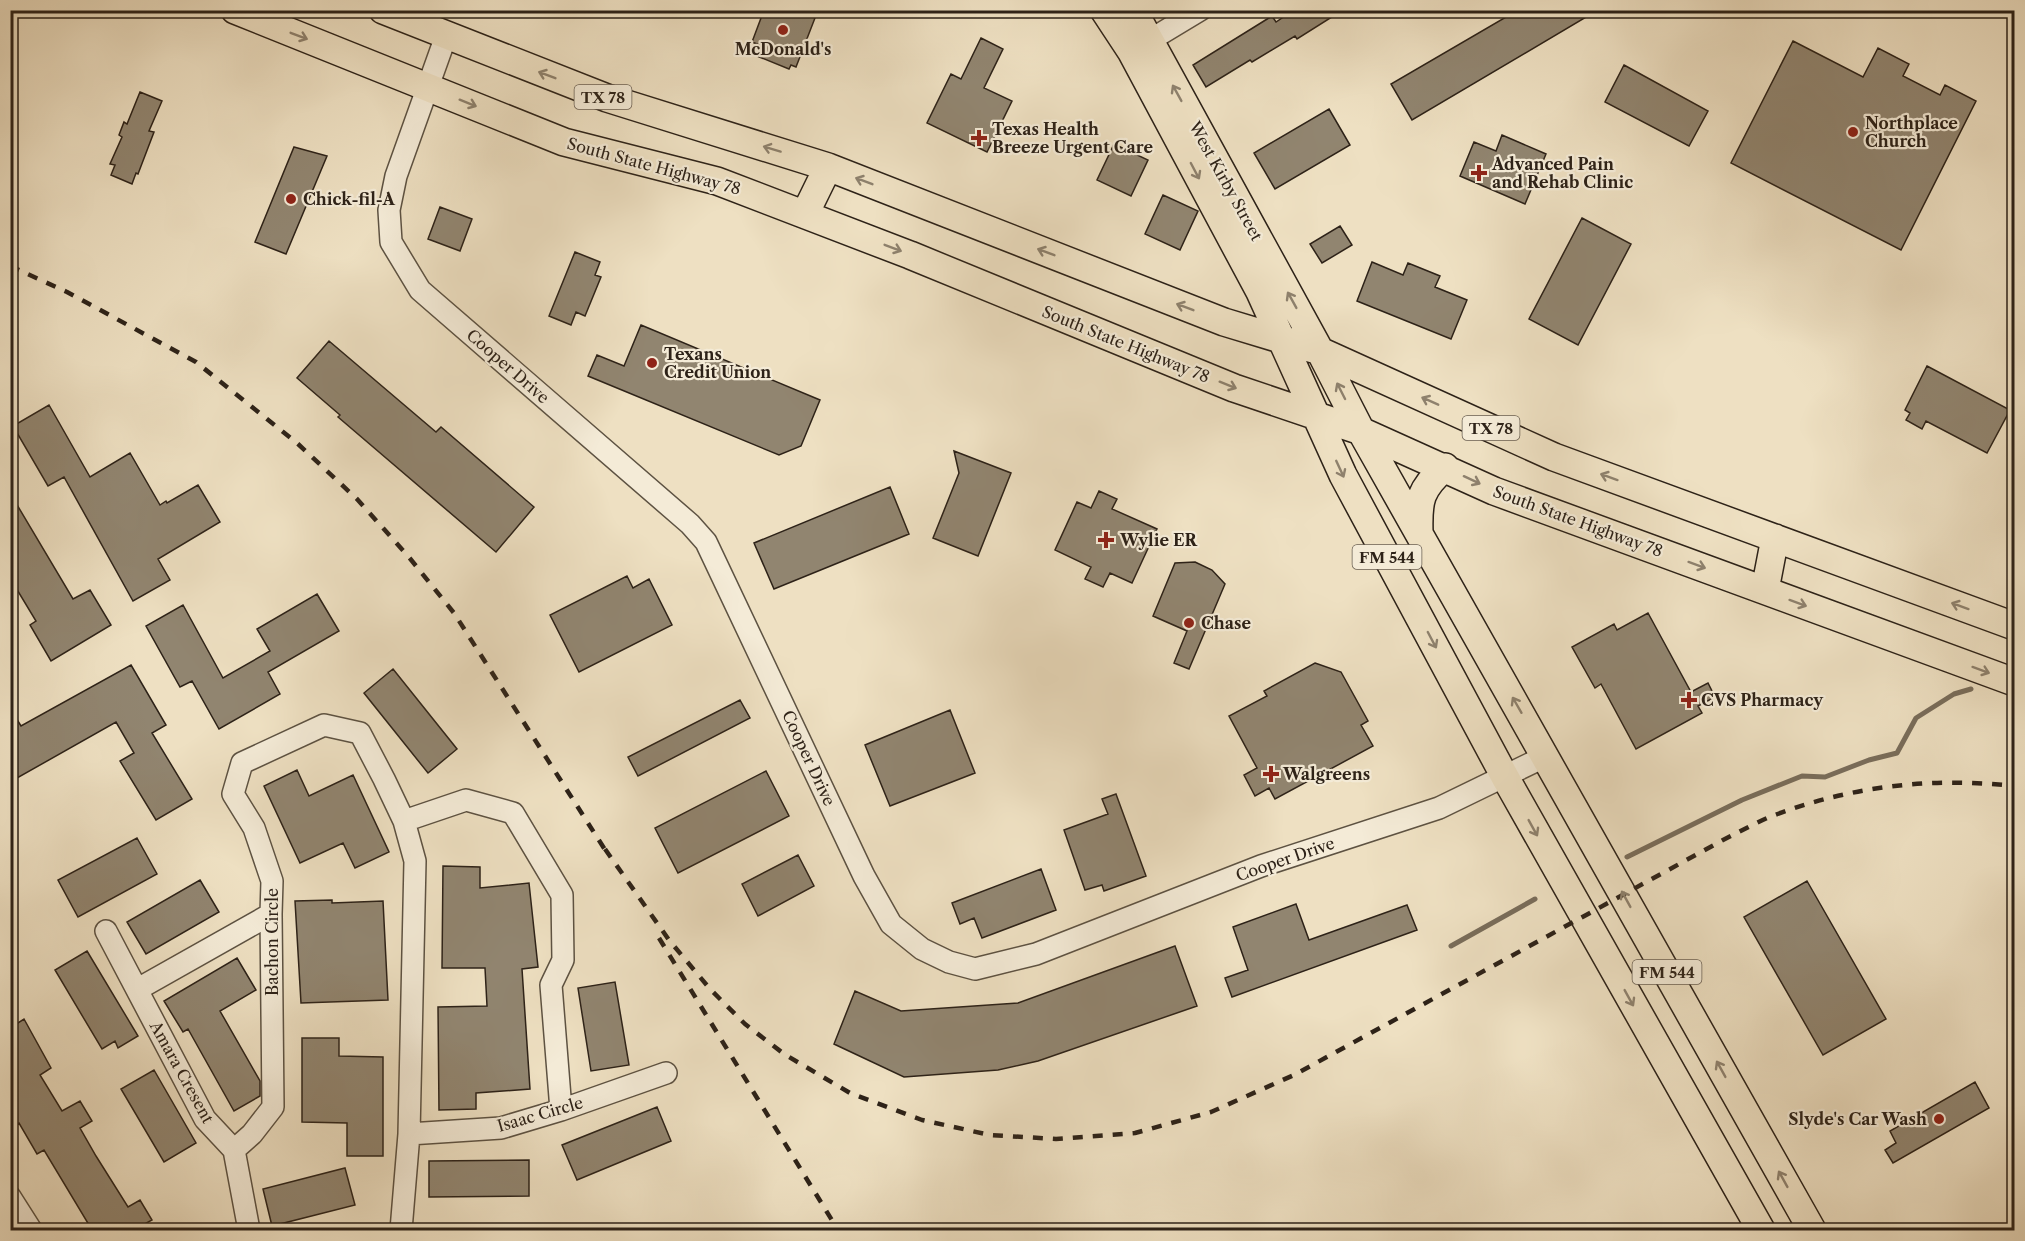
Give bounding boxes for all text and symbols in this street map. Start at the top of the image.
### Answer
marker: McDonald's [776,23,790,37]
one-way arrow [289,31,308,42]
place label: McDonald's [735,39,831,59]
one-way arrow [538,69,557,80]
road number: TX 78 [574,85,632,109]
one-way arrow [1171,85,1183,102]
one-way arrow [458,99,477,110]
place label: Northplace Church [1865,113,1958,151]
street label: West Kirby Street [1184,117,1267,244]
place label: Texas Health Breeze Urgent Care [992,119,1153,157]
marker: Northplace Church [1846,125,1860,139]
marker: Texas Health Breeze Urgent Care [970,129,988,147]
street label: South State Highway 78 [565,133,743,199]
one-way arrow [763,143,782,154]
place label: Advanced Pain and Rehab Clinic [1491,154,1633,192]
one-way arrow [1190,161,1201,179]
marker: Advanced Pain and Rehab Clinic [1470,164,1488,182]
one-way arrow [856,175,874,186]
place label: Chick-fil-A [303,189,395,209]
marker: Chick-fil-A [284,192,298,206]
one-way arrow [883,244,902,255]
one-way arrow [1037,246,1056,257]
one-way arrow [1286,292,1298,309]
street label: South State Highway 78 [1039,301,1213,387]
one-way arrow [1176,301,1195,312]
street label: Cooper Drive [463,325,553,407]
place label: Texans Credit Union [664,344,771,382]
marker: Texans Credit Union [645,356,659,370]
one-way arrow [1218,381,1236,392]
one-way arrow [1334,382,1346,400]
one-way arrow [1421,395,1439,406]
road number: TX 78 [1462,416,1520,440]
one-way arrow [1334,459,1346,477]
one-way arrow [1600,471,1619,482]
one-way arrow [1463,475,1481,487]
street label: South State Highway 78 [1490,481,1666,561]
place label: Wylie ER [1119,530,1198,550]
marker: Wylie ER [1097,531,1115,549]
road number: FM 544 [1352,545,1422,569]
one-way arrow [1688,561,1706,572]
one-way arrow [1789,598,1807,609]
one-way arrow [1951,599,1969,610]
place label: Chase [1201,613,1252,633]
marker: Chase [1182,616,1196,630]
one-way arrow [1427,631,1438,649]
one-way arrow [1972,666,1990,677]
place label: CVS Pharmacy [1701,690,1824,710]
marker: CVS Pharmacy [1682,693,1696,707]
one-way arrow [1511,697,1523,714]
street label: Cooper Drive [778,707,840,809]
place label: Walgreens [1282,764,1370,784]
marker: Walgreens [1264,767,1278,781]
one-way arrow [1528,819,1540,836]
street label: Cooper Drive [1233,833,1337,885]
street label: Bachon Circle [262,888,282,996]
one-way arrow [1620,890,1631,908]
road number: FM 544 [1632,960,1702,984]
one-way arrow [1624,988,1635,1006]
street label: Amara Cresent [145,1017,218,1127]
one-way arrow [1715,1061,1727,1078]
street label: Isaac Circle [495,1092,585,1136]
place label: Slyde's Car Wash [1788,1109,1927,1129]
marker: Slyde's Car Wash [1932,1112,1946,1126]
one-way arrow [1777,1171,1788,1189]

